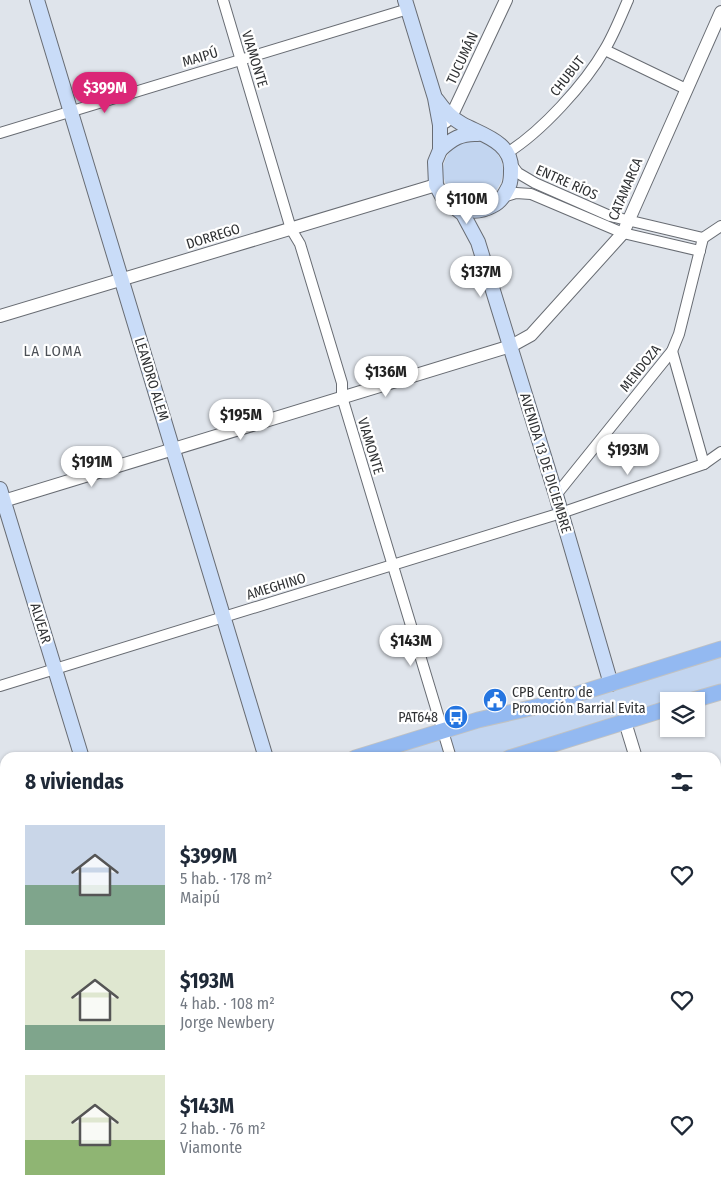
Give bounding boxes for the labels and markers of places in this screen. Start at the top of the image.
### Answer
pin: $399M [70,72,140,114]
pin: $110M [432,182,502,225]
pin: $137M [446,256,516,298]
pin: $136M [351,356,421,398]
pin: $195M [206,398,276,441]
pin: $193M [593,434,663,476]
pin: $191M [57,446,127,488]
pin: $143M [376,624,446,667]
place label: CPB Centro de Promoción Barrial Evita [512,684,646,717]
public building icon: CPB Centro de Promoción Barrial Evita [482,687,508,713]
bus stop icon: PAT648 [443,704,469,730]
place label: PAT648 [398,709,438,726]

